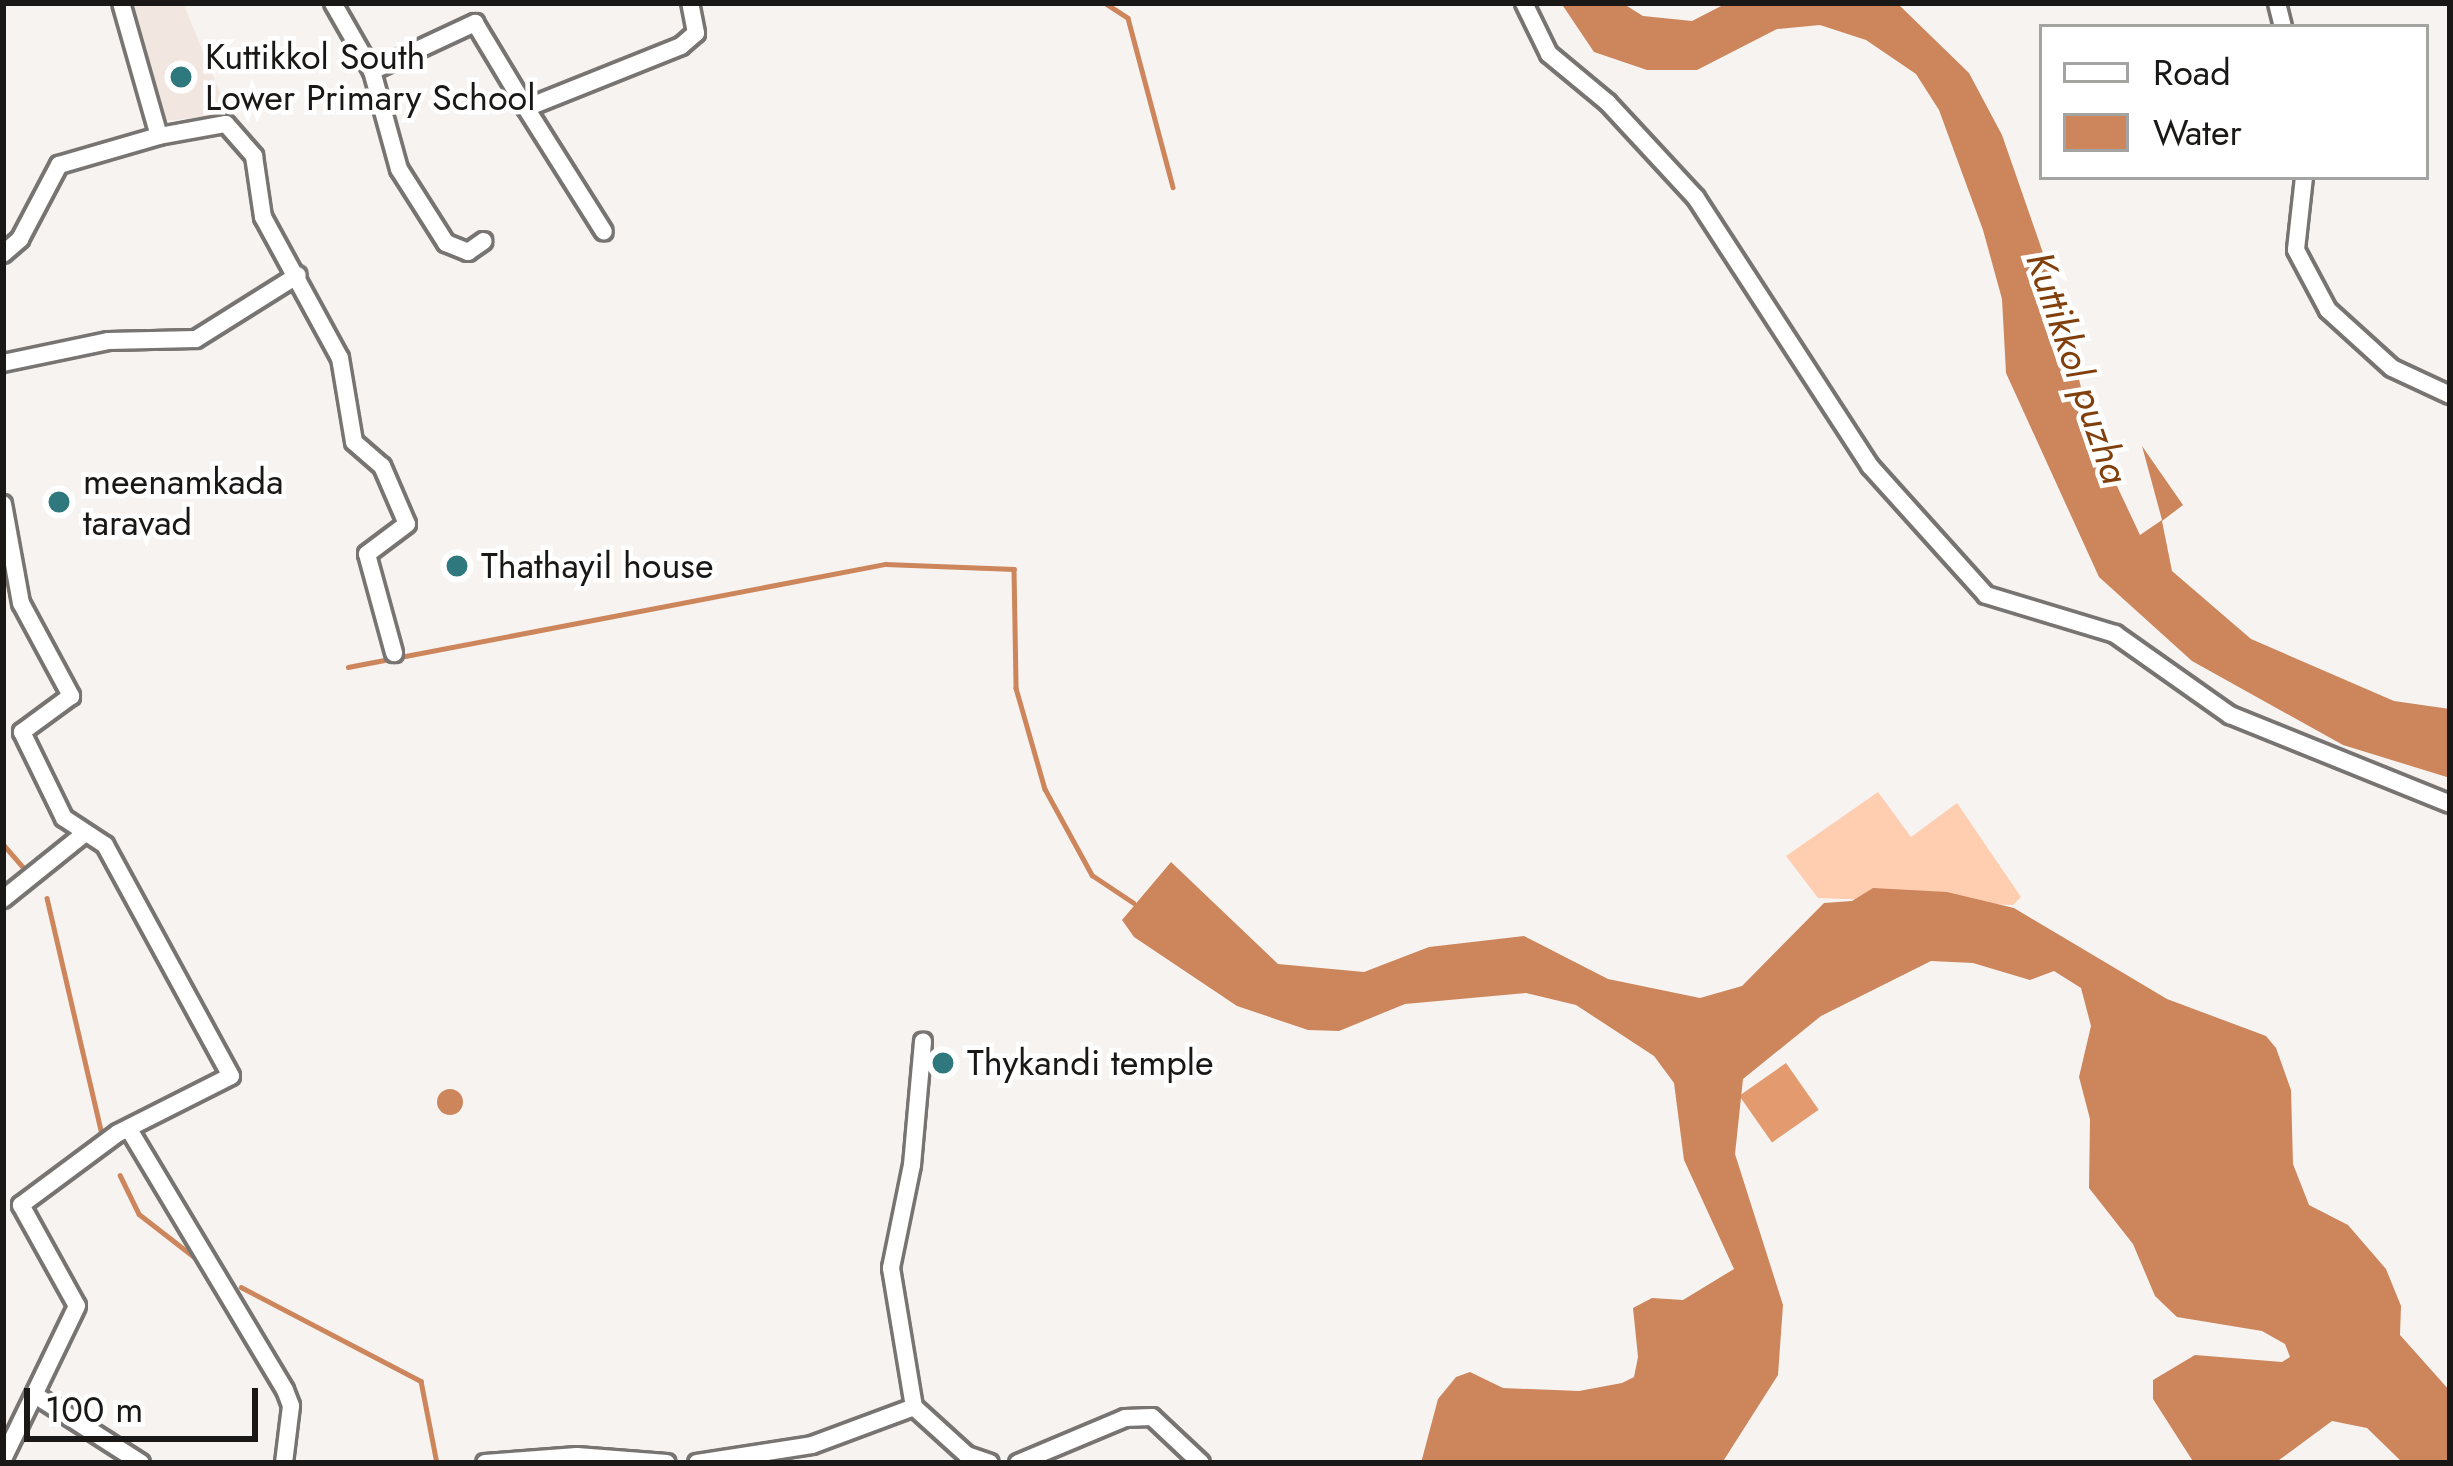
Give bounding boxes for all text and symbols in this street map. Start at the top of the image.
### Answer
legend [2039,24,2429,180]
place label: Kuttikkol South Lower Primary School [205,34,536,119]
text: Road [2153,46,2231,98]
marker: Kuttikkol South Lower Primary School [168,64,194,90]
text: Water [2153,106,2242,158]
water label: Kuttikkol puzha [2015,246,2139,490]
place label: meenamkada taravad [83,459,283,544]
marker: meenamkada taravad [46,489,72,515]
place label: Thathayil house [481,544,713,588]
marker: Thathayil house [444,553,470,579]
place label: Thykandi temple [967,1041,1214,1085]
marker: Thykandi temple [930,1050,956,1076]
scale bar [30,1364,264,1438]
text: 100 m [45,1383,143,1435]

